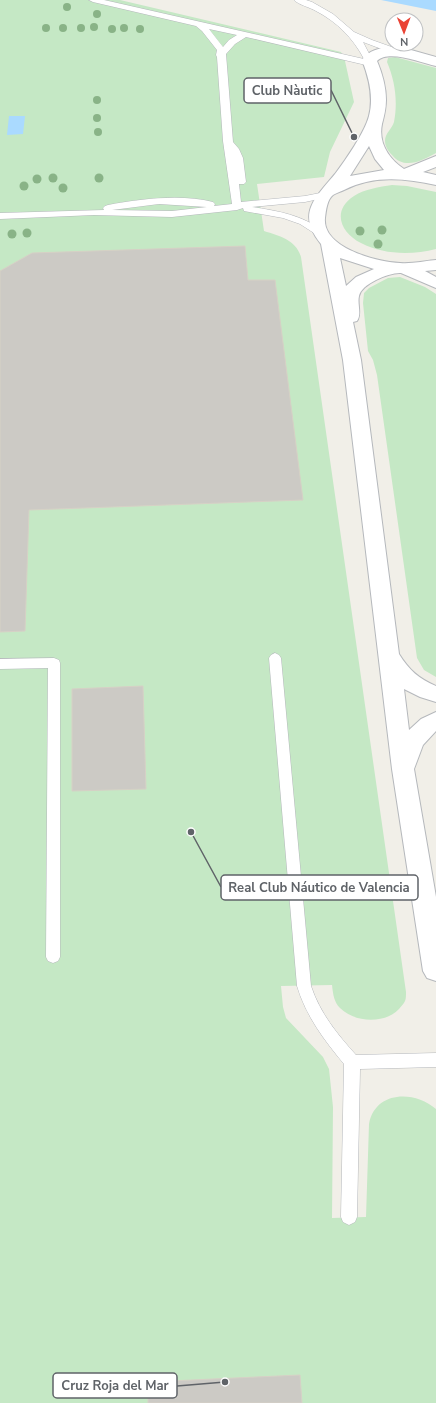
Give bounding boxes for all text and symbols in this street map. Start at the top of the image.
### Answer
north arrow [384,12,424,52]
text: N [400,34,408,49]
callout: Club Nàutic [244,78,331,103]
text: Club Nàutic [252,82,322,100]
callout: Real Club Náutico de Valencia [221,875,418,900]
text: Real Club Náutico de Valencia [228,879,410,897]
callout: Cruz Roja del Mar [53,1373,177,1398]
text: Cruz Roja del Mar [61,1377,170,1395]

